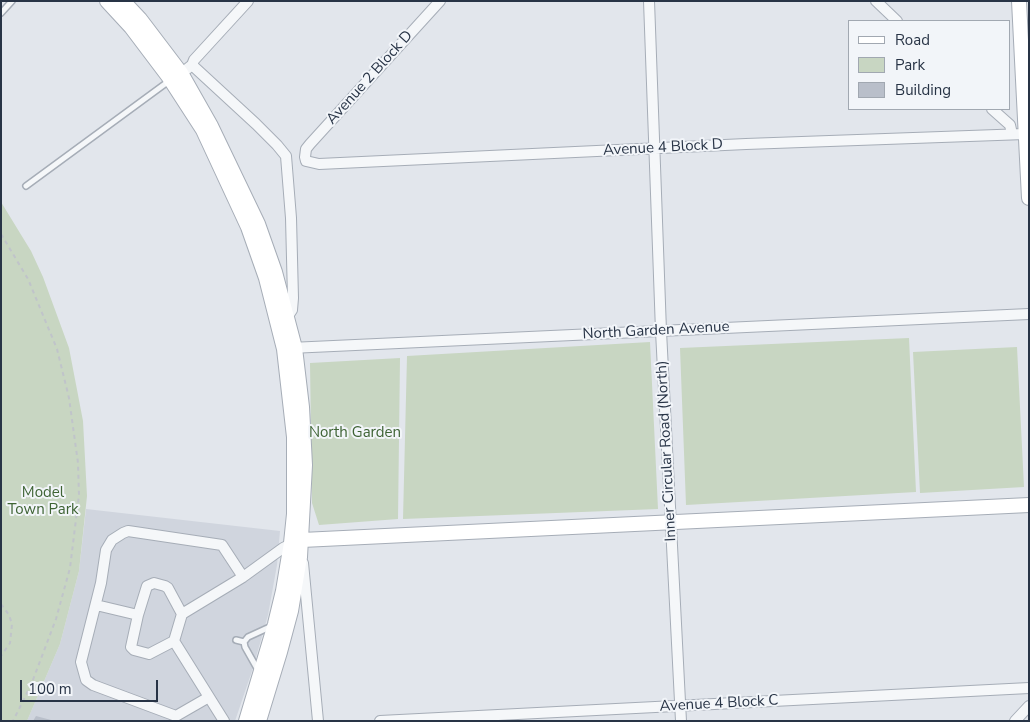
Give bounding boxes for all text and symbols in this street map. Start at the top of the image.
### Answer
legend [848,20,1010,110]
street label: Avenue 2 Block D [323,27,417,129]
text: Road [895,30,930,50]
text: Park [895,55,925,75]
text: Building [895,80,951,100]
street label: Avenue 4 Block D [603,136,723,160]
street label: North Garden Avenue [582,318,730,344]
street label: Inner Circular Road (North) [653,360,681,542]
park label: North Garden [309,424,401,442]
park label: Model Town Park [7,484,79,519]
scale bar [22,670,160,702]
text: 100 m [28,679,72,699]
street label: Avenue 4 Block C [659,692,779,716]

